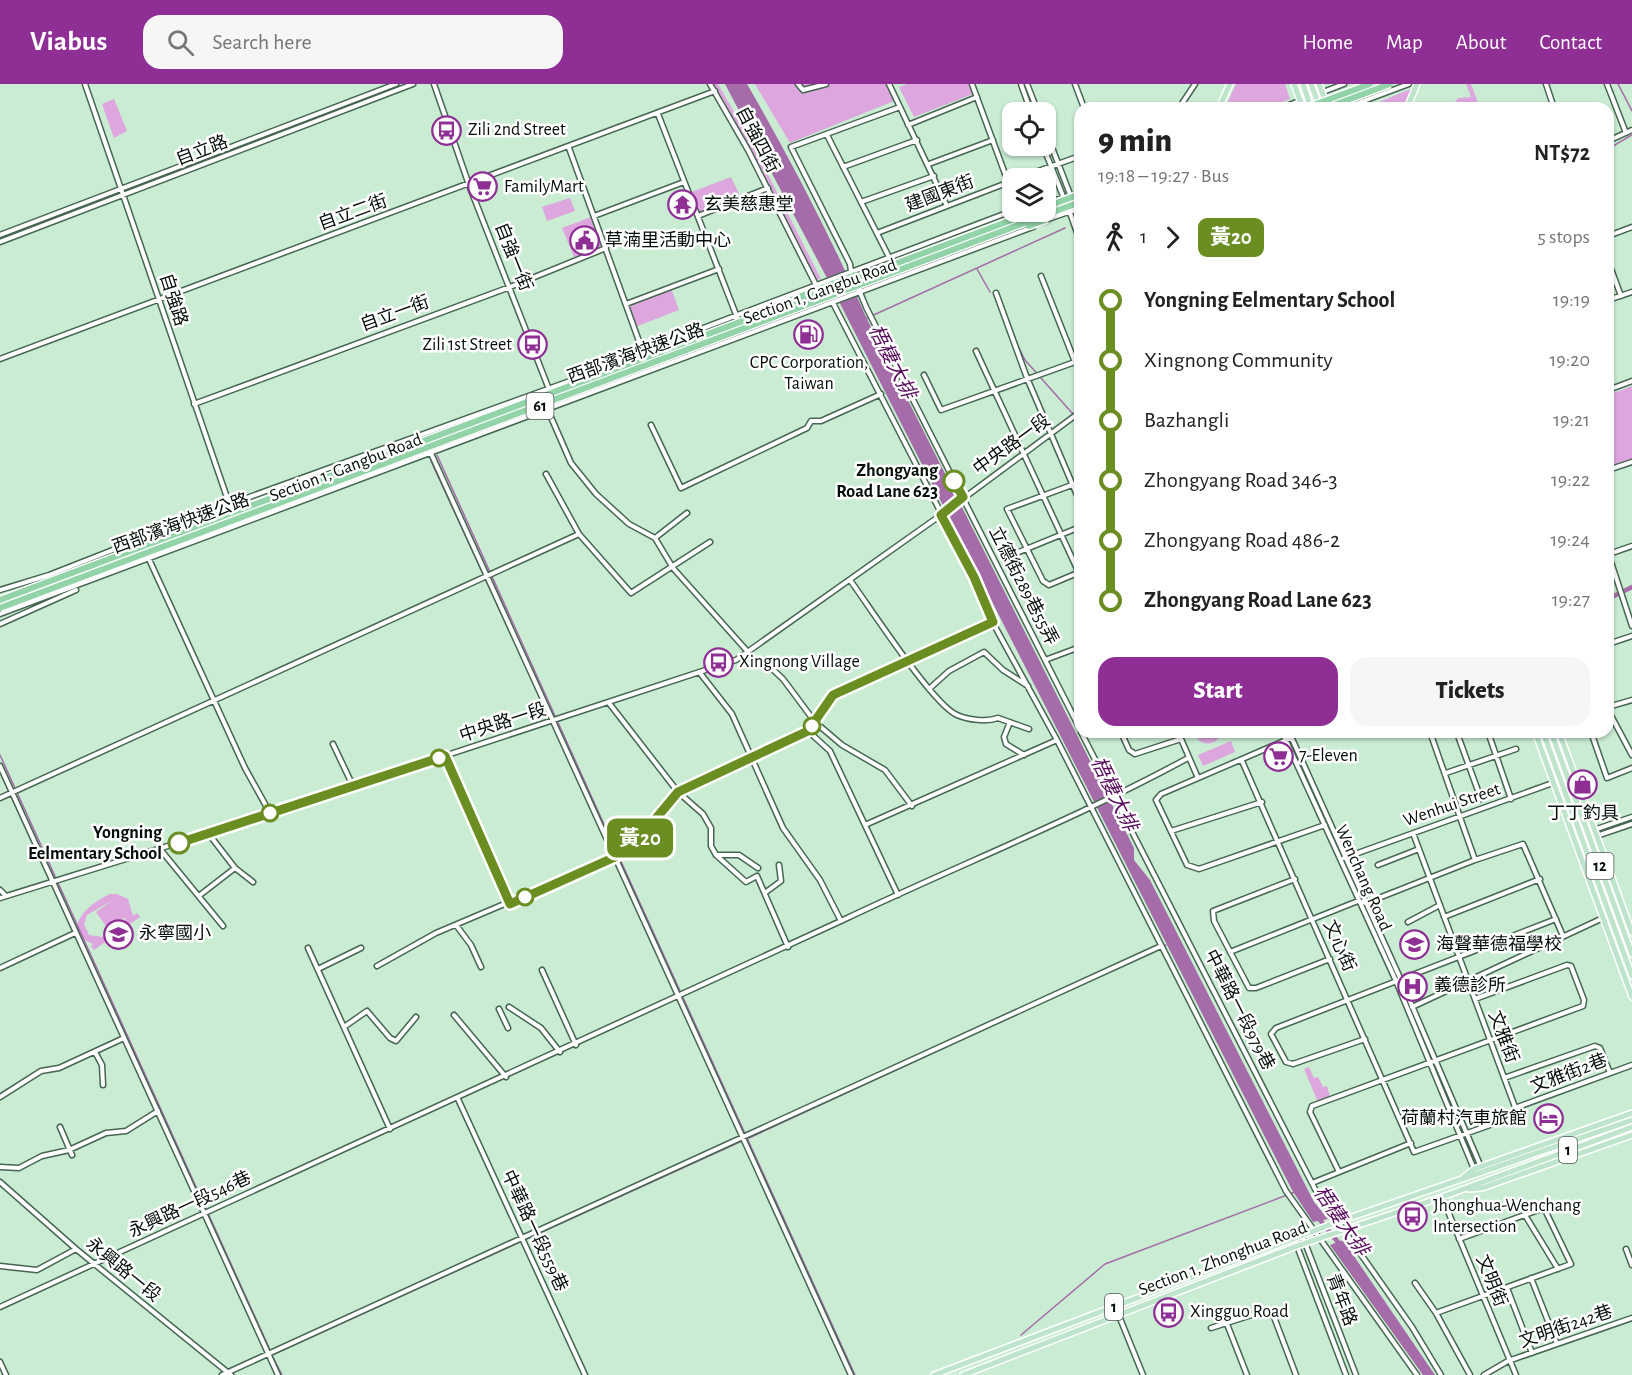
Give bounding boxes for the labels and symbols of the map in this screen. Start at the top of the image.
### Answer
street label: 自強四街 [732,103,784,176]
bus stop icon: Zili 2nd Street [431,114,463,146]
place label: Zili 2nd Street [468,121,566,139]
street label: 自立路 [173,131,230,169]
supermarket icon: FamilyMart [467,171,499,203]
street label: 建國東街 [902,171,977,215]
place label: FamilyMart [504,178,584,196]
temple icon: 玄美慈惠堂 [667,189,699,221]
street label: 自立二街 [315,190,390,234]
place label: 玄美慈惠堂 [704,194,794,214]
street label: 自強一街 [491,220,537,294]
public building icon: 草湳里活動中心 [568,225,600,257]
place label: 草湳里活動中心 [605,230,731,250]
street label: Section 1, Gangbu Road [741,256,899,328]
street label: 自強路 [156,271,192,328]
street label: 自立一街 [357,291,432,335]
fuel station icon: CPC Corporation, Taiwan [793,318,825,350]
street label: 西部濱海快速公路 [565,319,707,387]
water label: 梧棲大排 [865,321,921,405]
bus stop icon: Zili 1st Street [517,329,549,361]
place label: Zili 1st Street [422,336,512,354]
place label: CPC Corporation, Taiwan [750,354,868,393]
road number: 61 [526,393,554,419]
street label: 中央路一段 [969,410,1054,479]
street label: Section 1, Gangbu Road [267,431,425,505]
place label: Zhongyang Road Lane 623 [836,462,939,501]
marker: Zhongyang Road Lane 623 [943,470,965,492]
street label: 西部濱海快速公路 [110,489,252,557]
street label: 立德街289巷55弄 [985,523,1062,648]
bus stop icon: Xingnong Village [702,646,734,678]
place label: Xingnong Village [739,653,860,671]
street label: 中央路一段 [457,699,549,745]
unlabelled marker [803,717,821,735]
supermarket icon: 7-Eleven [1262,740,1294,772]
place label: 7-Eleven [1299,747,1358,765]
unlabelled marker [430,749,448,767]
water label: 梧棲大排 [1087,753,1143,837]
shop icon: 丁丁釣具 [1567,769,1599,801]
street label: Wenhui Street [1401,780,1503,830]
place label: 丁丁釣具 [1547,803,1619,823]
unlabelled marker [261,804,279,822]
line badge: 黃20 [606,818,674,858]
street label: Wenchang Road [1332,822,1394,934]
place label: Yongning Eelmentary School [28,824,163,863]
marker: Yongning Eelmentary School [168,832,190,854]
road number: 12 [1586,853,1614,879]
unlabelled marker [516,888,534,906]
street label: 文心街 [1320,917,1360,974]
school or university icon: 永寧國小 [102,918,134,950]
place label: 永寧國小 [139,923,211,943]
school or university icon: 海聲華德福學校 [1399,929,1431,961]
place label: 海聲華德福學校 [1436,934,1562,954]
street label: 中華路一段979巷 [1201,946,1279,1073]
hospital icon: 義德診所 [1397,970,1429,1002]
place label: 義德診所 [1434,975,1506,995]
street label: 文雅街 [1485,1008,1523,1065]
street label: 文雅街2巷 [1528,1049,1610,1097]
hotel icon: 荷蘭村汽車旅館 [1532,1103,1564,1135]
place label: 荷蘭村汽車旅館 [1401,1108,1527,1128]
road number: 1 [1559,1137,1577,1163]
street label: 永興路一段546巷 [125,1167,254,1241]
street label: 中華路一段559巷 [498,1167,572,1294]
water label: 梧棲大排 [1310,1182,1375,1262]
place label: Jhonghua-Wenchang Intersection [1433,1197,1581,1236]
bus stop icon: Jhonghua-Wenchang Intersection [1396,1200,1428,1232]
street label: Section 1, Zhonghua Road [1136,1219,1310,1299]
street label: 永興路一段 [82,1233,165,1305]
street label: 文明街 [1473,1252,1511,1309]
street label: 青年路 [1323,1271,1361,1328]
road number: 1 [1105,1294,1123,1320]
bus stop icon: Xingguo Road [1153,1296,1185,1328]
street label: 文明街242巷 [1517,1301,1615,1351]
place label: Xingguo Road [1190,1303,1289,1321]

